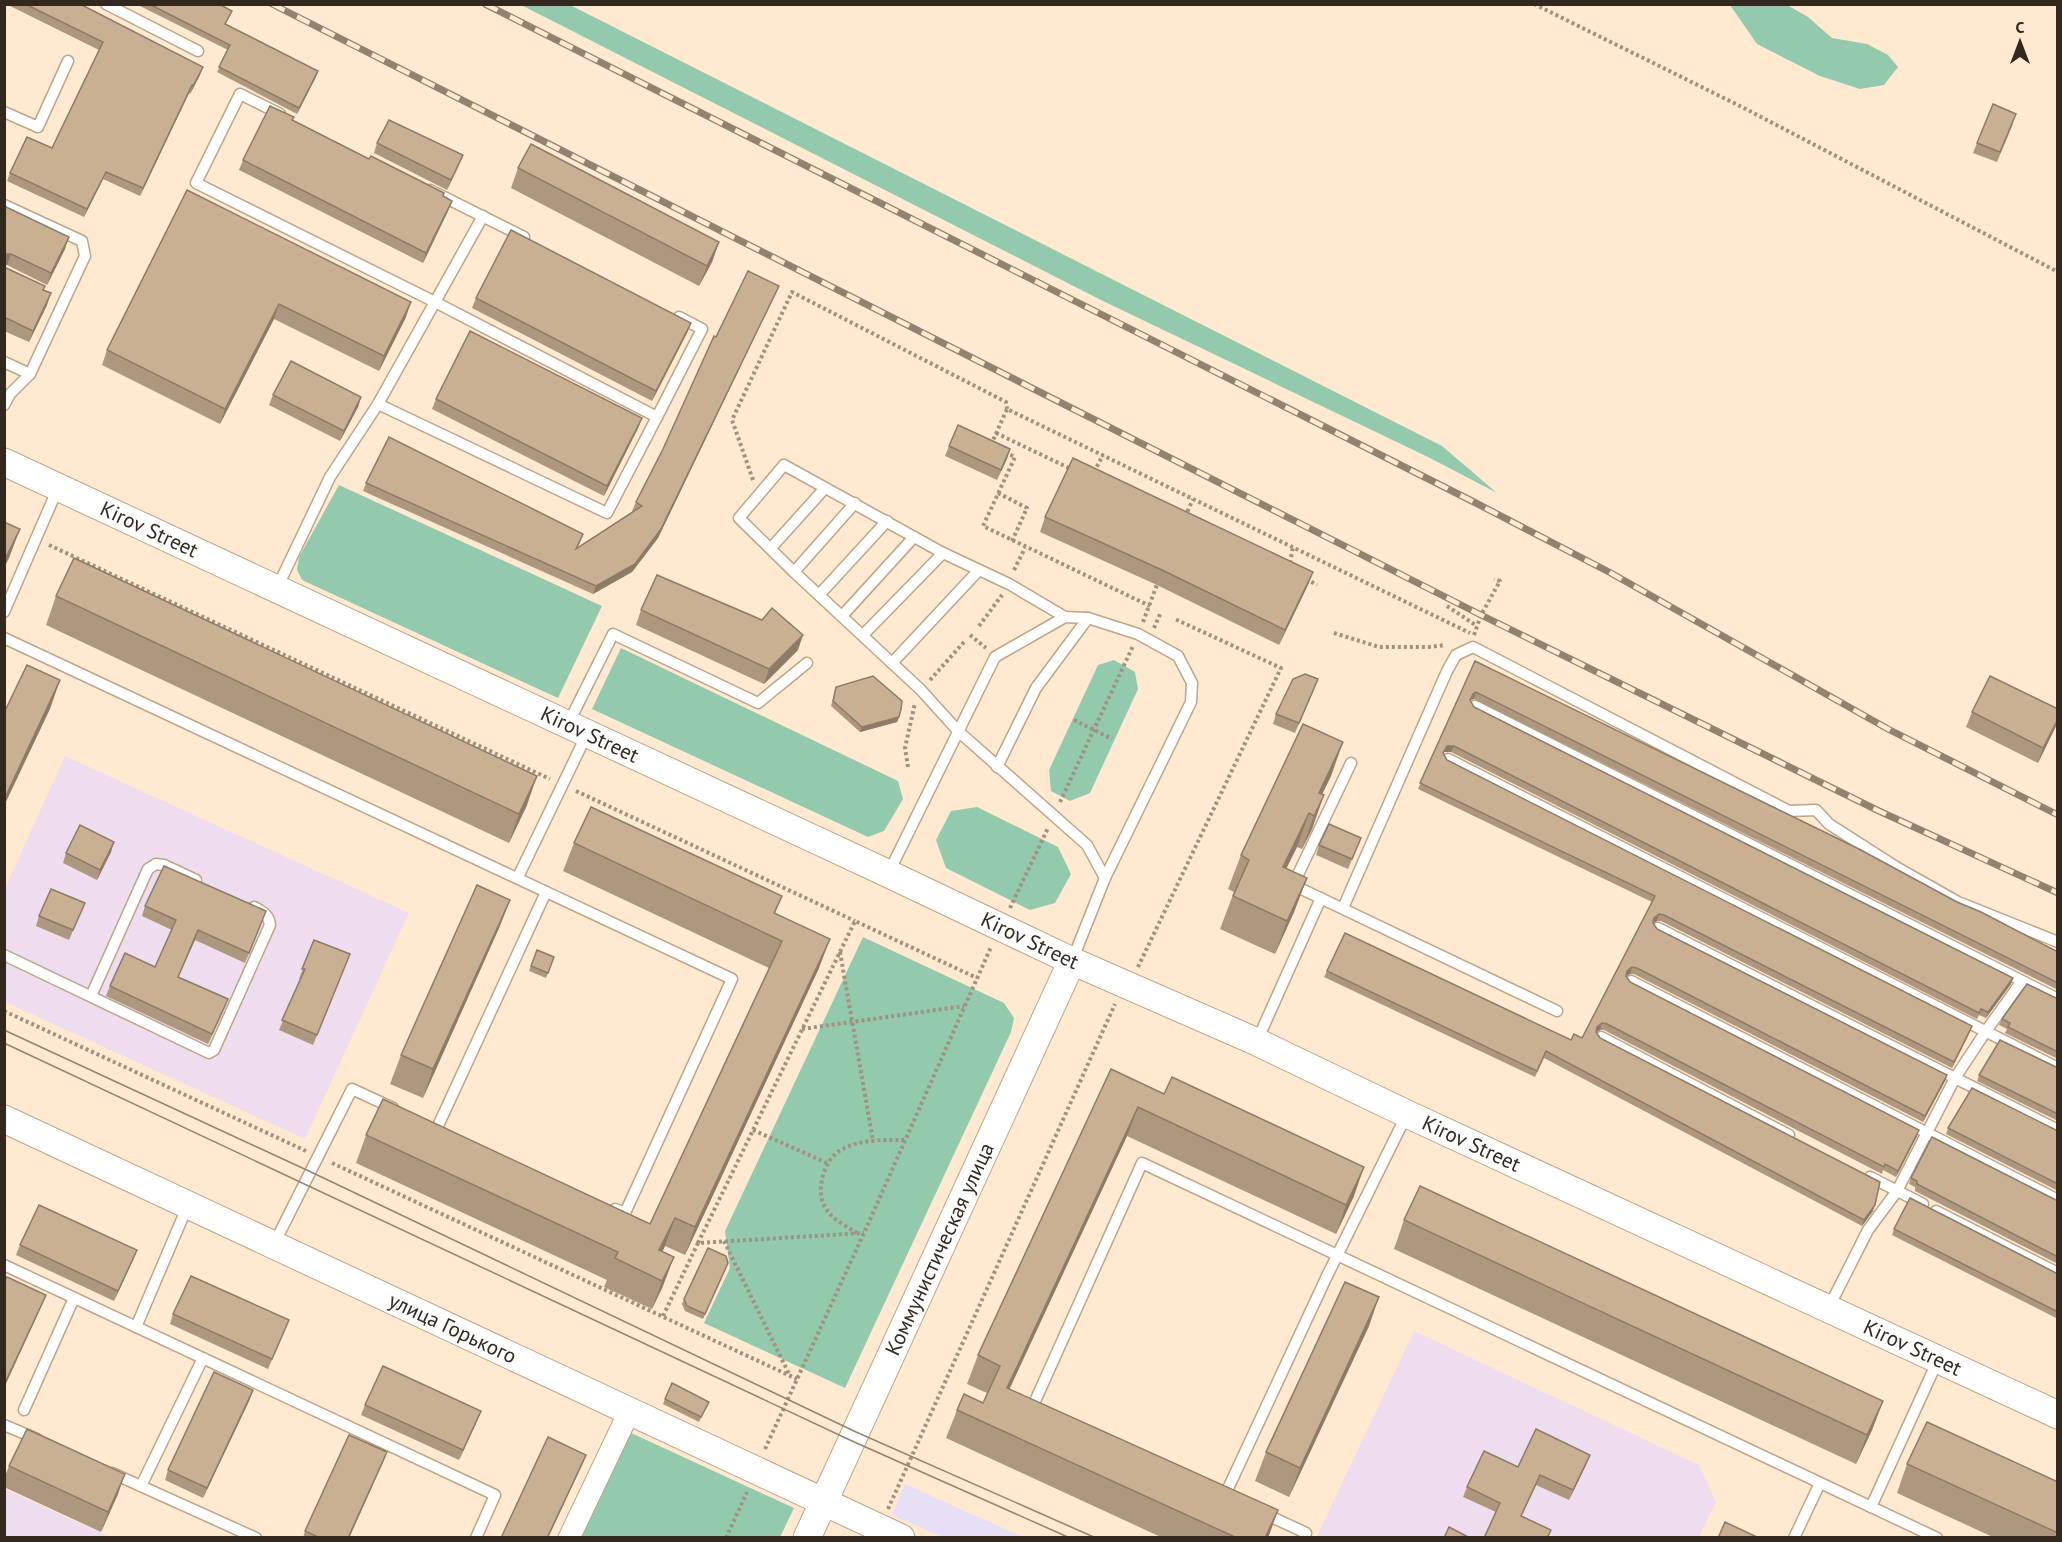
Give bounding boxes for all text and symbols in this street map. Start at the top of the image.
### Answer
north arrow [1990,12,2050,72]
text: С [2016,17,2025,37]
street label: Kirov Street [96,495,203,564]
street label: Kirov Street [536,700,643,769]
street label: Kirov Street [977,906,1083,975]
street label: Kirov Street [1418,1109,1525,1178]
street label: Коммунистическая улица [879,1138,1000,1359]
street label: улица Горького [384,1287,521,1370]
street label: Kirov Street [1859,1313,1966,1382]

